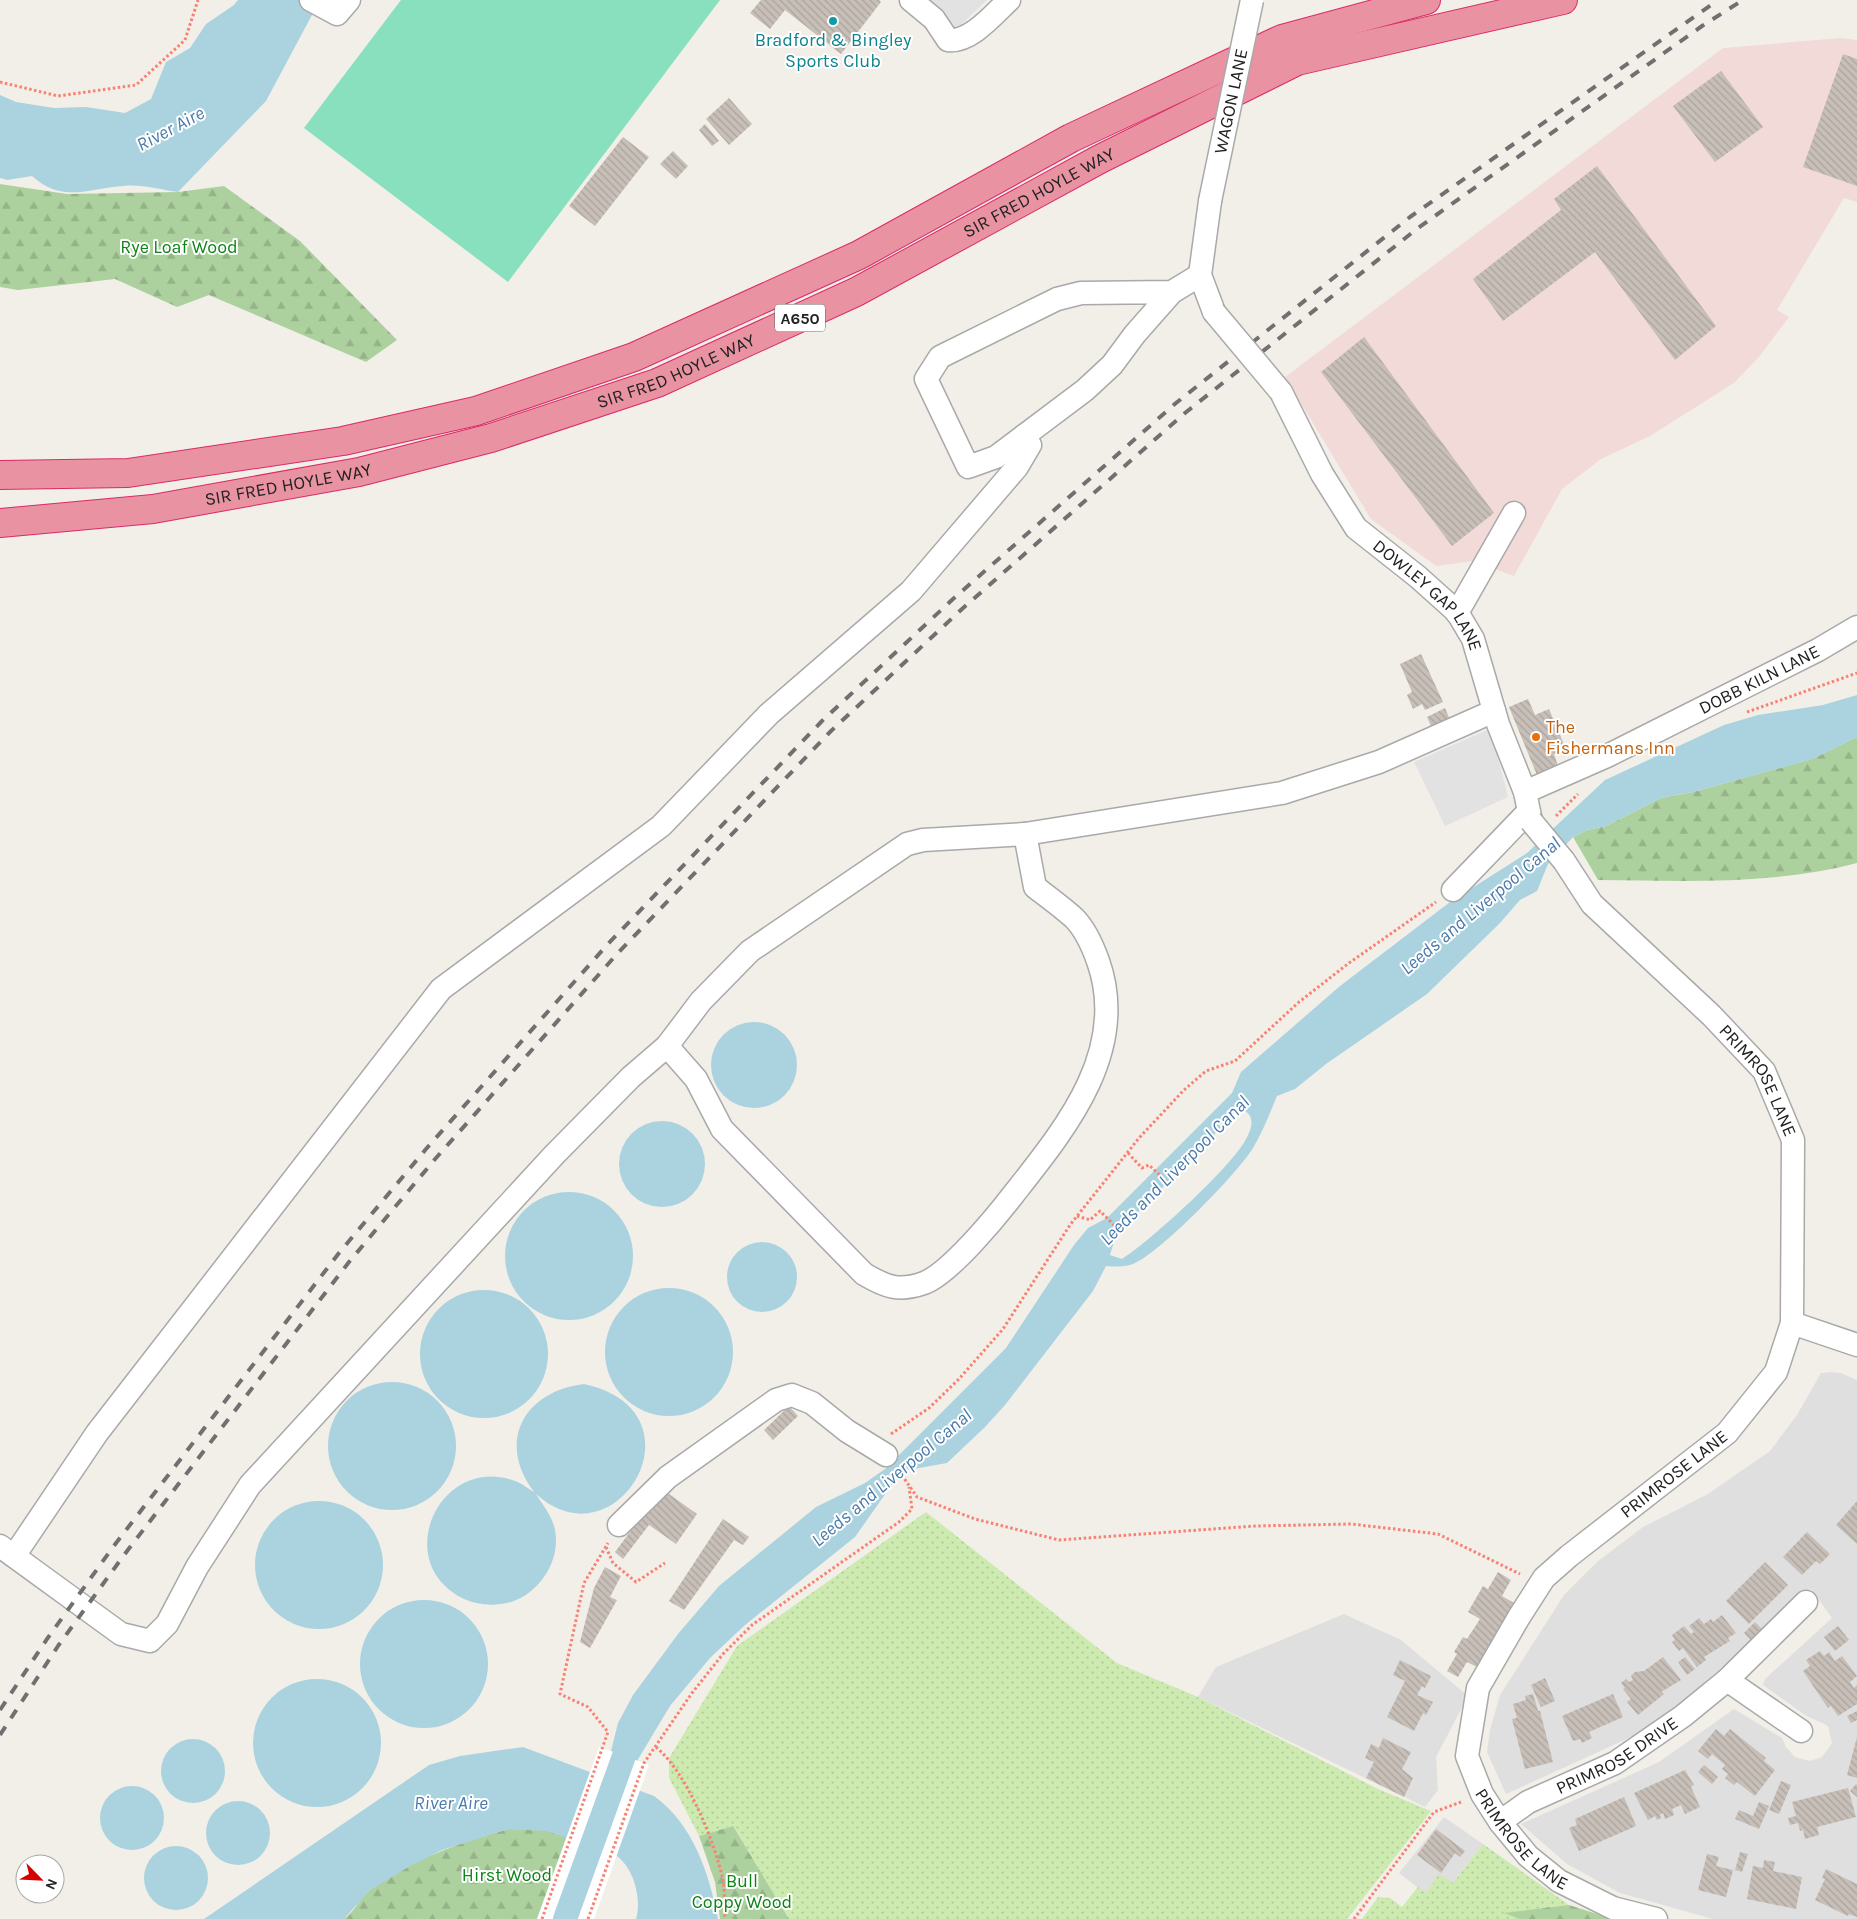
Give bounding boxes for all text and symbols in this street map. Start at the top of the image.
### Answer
marker: Bradford & Bingley Sports Club [827,15,839,27]
place label: Bradford & Bingley Sports Club [755,29,912,72]
street label: WAGON LANE [1209,47,1253,156]
water label: River Aire [133,102,208,156]
street label: SIR FRED HOYLE WAY [959,142,1118,243]
park label: Rye Loaf Wood [120,236,238,258]
road number: A650 [775,304,825,332]
street label: SIR FRED HOYLE WAY [594,329,759,413]
street label: SIR FRED HOYLE WAY [203,458,374,511]
street label: DOWLEY GAP LANE [1369,535,1487,653]
street label: DOBB KILN LANE [1695,640,1823,719]
place label: The Fishermans Inn [1546,716,1675,759]
marker: The Fishermans Inn [1530,731,1542,743]
water label: Leeds and Liverpool Canal [1396,832,1565,979]
street label: PRIMROSE LANE [1715,1020,1801,1140]
water label: Leeds and Liverpool Canal [1095,1091,1254,1250]
water label: Leeds and Liverpool Canal [807,1404,976,1551]
street label: PRIMROSE LANE [1616,1425,1732,1523]
street label: PRIMROSE DRIVE [1553,1712,1682,1799]
street label: PRIMROSE LANE [1470,1784,1572,1895]
water label: River Aire [414,1792,488,1814]
north arrow [15,1854,65,1904]
park label: Hirst Wood [462,1864,552,1886]
park label: Bull Coppy Wood [692,1870,792,1913]
text: N [42,1876,61,1892]

